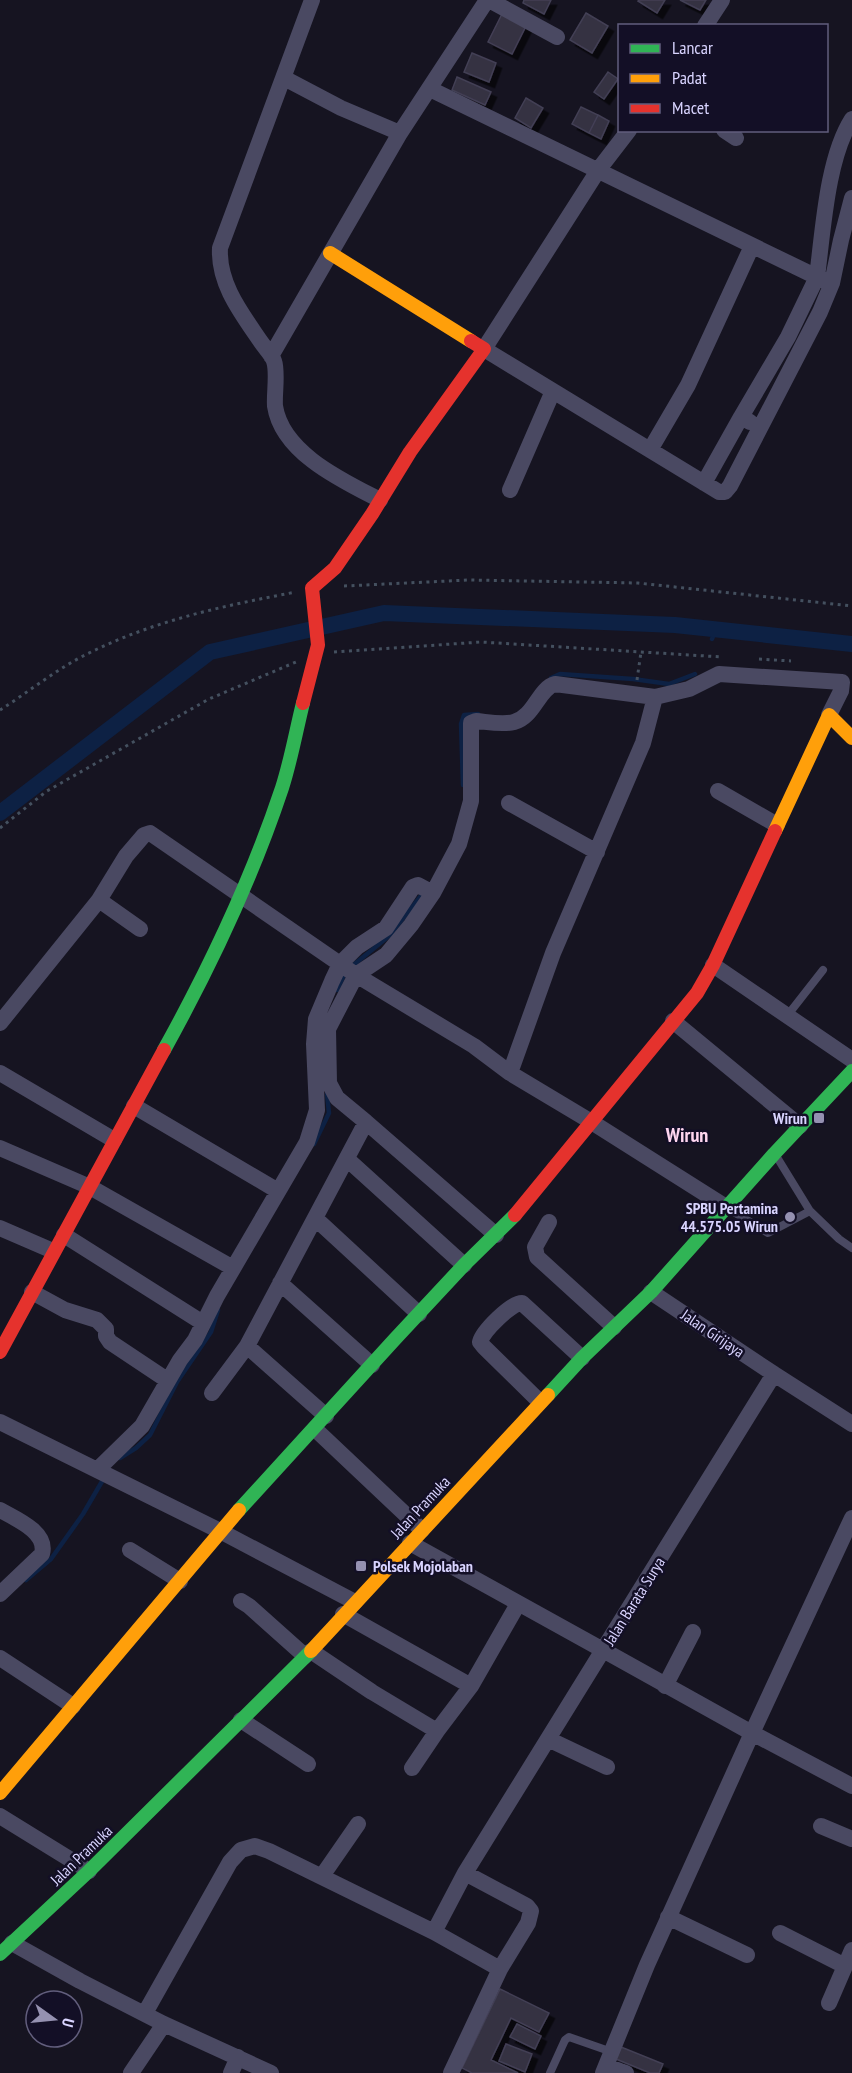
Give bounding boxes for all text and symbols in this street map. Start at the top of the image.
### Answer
legend [618,24,828,132]
text: Lancar [672,36,713,59]
text: Padat [672,66,707,89]
text: Macet [672,96,709,119]
place label: Wirun [772,1108,807,1128]
marker: Wirun [812,1111,826,1125]
district label: Wirun [665,1122,708,1148]
place label: SPBU Pertamina 44.575.05 Wirun [681,1198,778,1236]
marker: SPBU Pertamina 44.575.05 Wirun [783,1210,797,1224]
street label: Jalan Girijaya [677,1304,749,1361]
street label: Jalan Pramuka [385,1472,454,1543]
street label: Jalan Barata Surya [598,1553,669,1650]
place label: Polsek Mojolaban [373,1556,473,1576]
marker: Polsek Mojolaban [354,1559,368,1573]
street label: Jalan Pramuka [45,1821,116,1890]
north arrow [24,1989,84,2049]
text: U [58,2016,79,2029]

